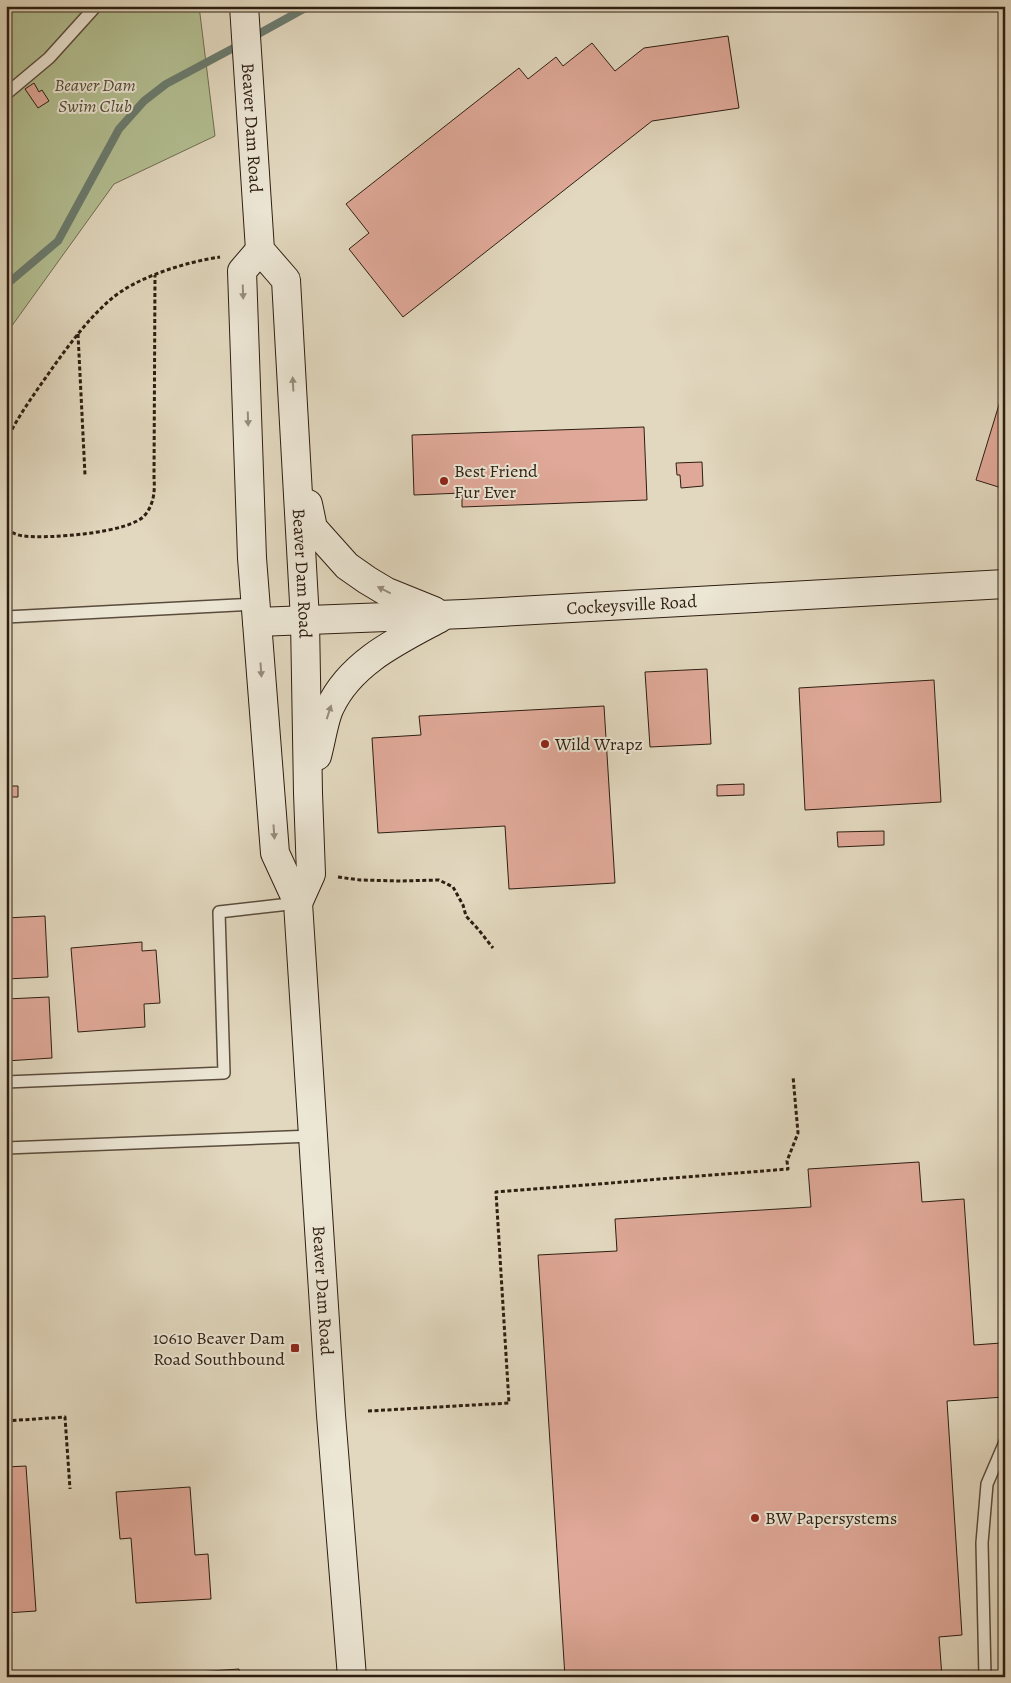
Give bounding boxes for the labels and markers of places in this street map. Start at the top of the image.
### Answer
place label: Best Friend Fur Ever [454,459,538,504]
marker: Best Friend Fur Ever [438,475,450,487]
place label: Wild Wrapz [554,732,643,756]
marker: Wild Wrapz [539,738,551,750]
place label: 10610 Beaver Dam Road Southbound [153,1326,285,1371]
marker: 10610 Beaver Dam Road Southbound [289,1342,301,1354]
place label: BW Papersystems [765,1506,897,1530]
marker: BW Papersystems [749,1512,761,1524]

